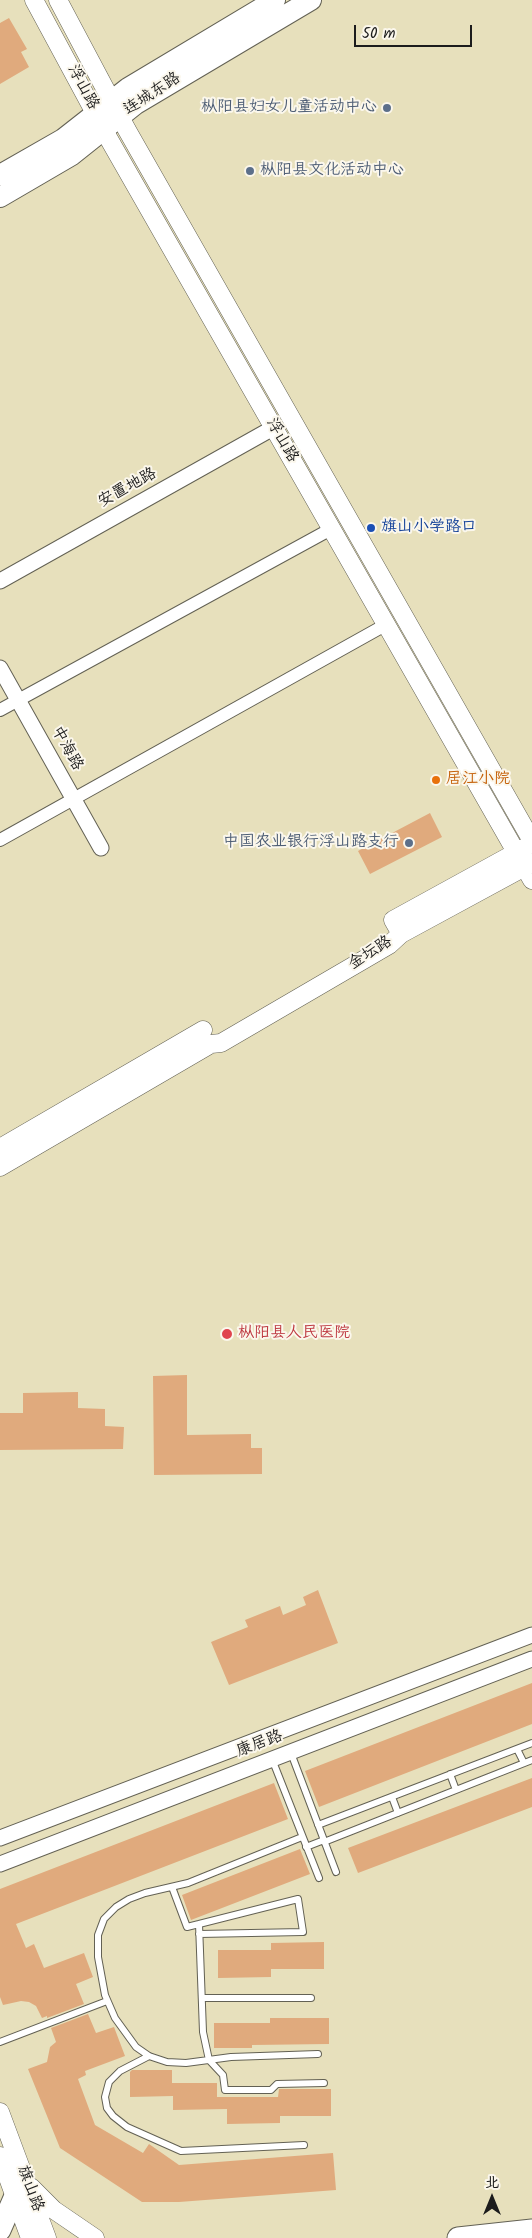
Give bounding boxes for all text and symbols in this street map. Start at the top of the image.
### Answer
scale bar [357,15,474,47]
text: 50 m [362,22,396,46]
street label: 浮山路 [62,62,102,114]
street label: 连城东路 [121,70,185,120]
place label: 枞阳县妇女儿童活动中心 [201,98,377,118]
marker: 枞阳县妇女儿童活动中心 [381,102,393,114]
place label: 枞阳县文化活动中心 [260,161,404,181]
marker: 枞阳县文化活动中心 [244,165,256,177]
street label: 浮山路 [261,415,301,467]
street label: 安置地路 [95,465,161,513]
place label: 旗山小学路口 [381,518,477,538]
marker: 旗山小学路口 [365,522,377,534]
street label: 中海路 [46,723,86,775]
place label: 居江小院 [446,770,510,790]
marker: 居江小院 [430,774,442,786]
place label: 中国农业银行浮山路支行 [223,833,399,853]
marker: 中国农业银行浮山路支行 [403,837,415,849]
street label: 金坛路 [346,933,396,975]
place label: 枞阳县人民医院 [238,1324,350,1344]
marker: 枞阳县人民医院 [220,1327,234,1341]
street label: 康居路 [234,1727,286,1763]
street label: 旗山路 [11,2163,47,2215]
text: 北 [485,2172,499,2194]
north arrow [467,2173,517,2223]

